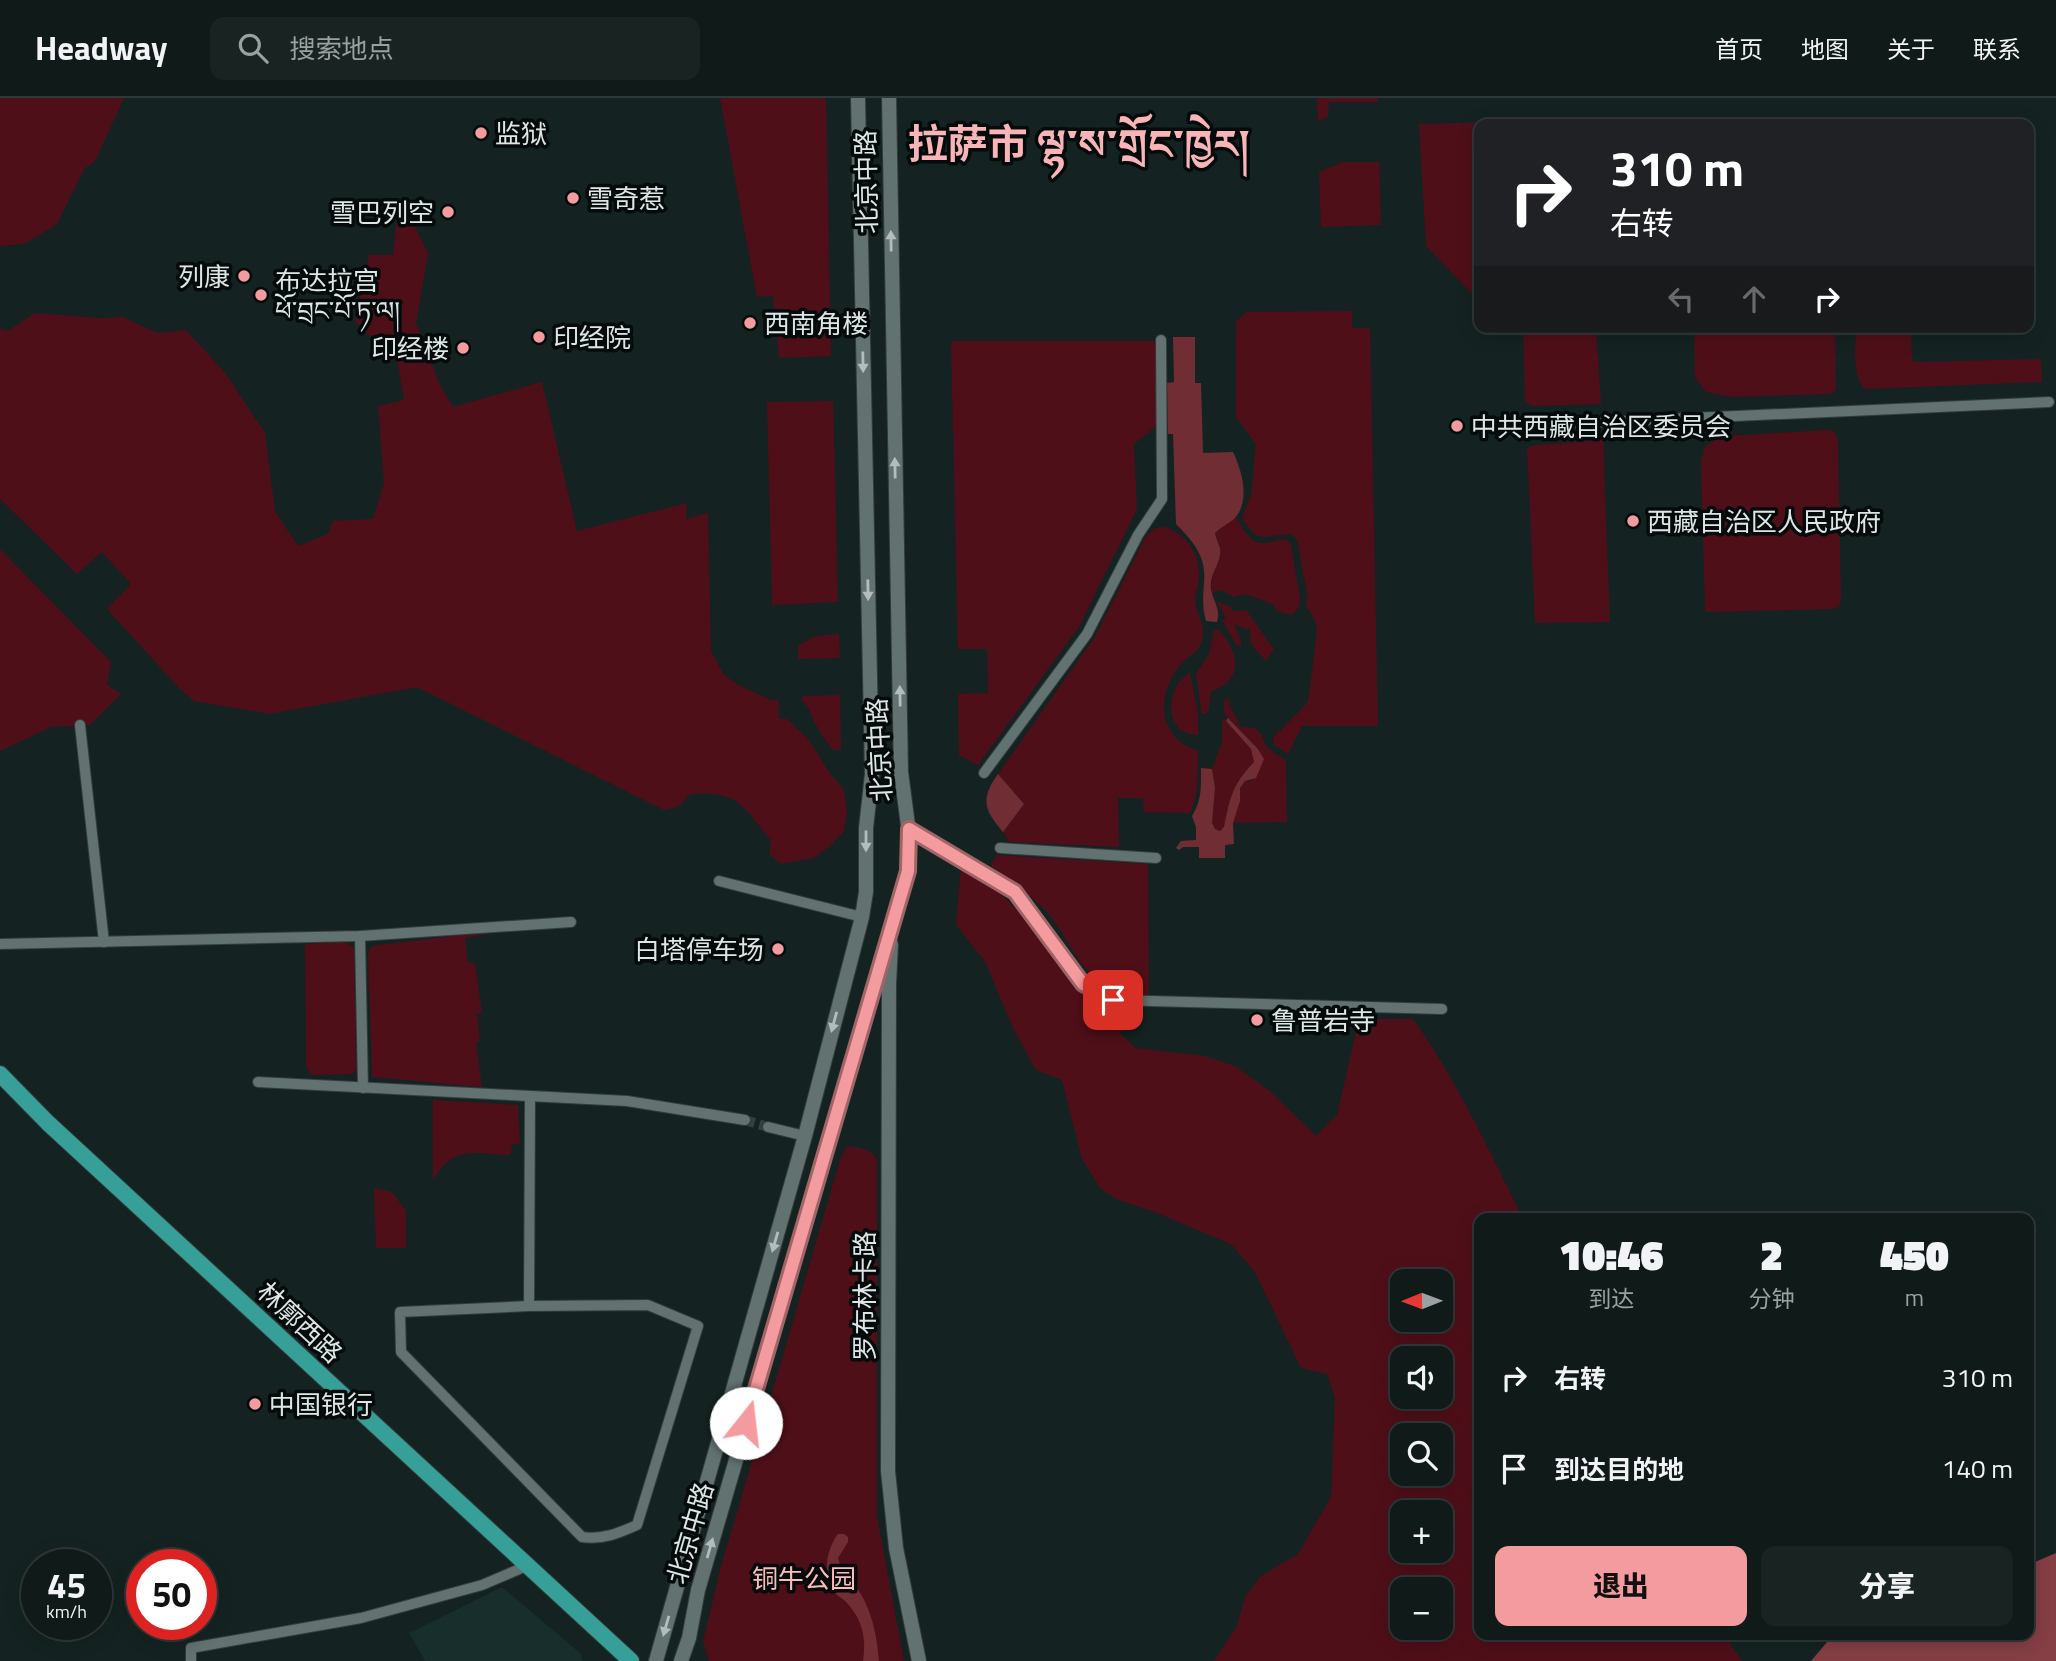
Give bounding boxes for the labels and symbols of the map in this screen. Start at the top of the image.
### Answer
district label: 拉萨市 ལྷ་ས་གྲོང་ཁྱེར། [908,113,1250,179]
place label: 监狱 [495,114,547,153]
marker: 监狱 [473,125,489,141]
street label: 北京中路 [846,130,886,234]
place label: 雪奇惹 [587,179,665,218]
marker: 雪奇惹 [565,190,581,206]
place label: 雪巴列空 [330,193,434,232]
marker: 雪巴列空 [440,204,456,220]
one-way arrow [885,229,897,251]
place label: 列康 [178,257,230,296]
place label: 布达拉宫 ཕོ་བྲང་པོ་ཏ་ལ། [274,261,400,333]
marker: 列康 [236,268,252,284]
marker: 布达拉宫 ཕོ་བྲང་པོ་ཏ་ལ། [253,287,269,303]
place label: 西南角楼 [764,304,868,343]
marker: 西南角楼 [742,315,758,331]
place label: 印经院 [553,318,631,357]
place label: 印经楼 [371,329,449,368]
marker: 印经院 [531,329,547,345]
marker: 印经楼 [455,340,471,356]
one-way arrow [857,351,869,373]
place label: 中共西藏自治区委员会 [1471,407,1731,446]
marker: 中共西藏自治区委员会 [1449,418,1465,434]
one-way arrow [890,457,901,479]
place label: 西藏自治区人民政府 [1647,502,1881,541]
marker: 西藏自治区人民政府 [1625,513,1641,529]
one-way arrow [863,579,874,601]
one-way arrow [894,684,905,706]
street label: 北京中路 [857,697,901,803]
one-way arrow [860,831,872,853]
place label: 白塔停车场 [634,930,764,969]
marker: 白塔停车场 [770,941,786,957]
pin [1083,970,1143,1030]
place label: 鲁普岩寺 [1271,1001,1375,1040]
one-way arrow [828,1011,839,1033]
marker: 鲁普岩寺 [1249,1012,1265,1028]
one-way arrow [769,1231,780,1253]
street label: 罗布林卡路 [845,1231,884,1361]
north arrow [1390,1269,1452,1332]
street label: 林廓西路 [249,1272,351,1372]
place label: 中国银行 [269,1385,373,1424]
position arrow [709,1386,783,1460]
marker: 中国银行 [247,1396,263,1412]
street label: 北京中路 [657,1478,723,1588]
one-way arrow [706,1537,716,1558]
speed limit sign: 50 [126,1549,217,1640]
park label: 铜牛公园 [752,1559,856,1598]
one-way arrow [661,1615,671,1636]

